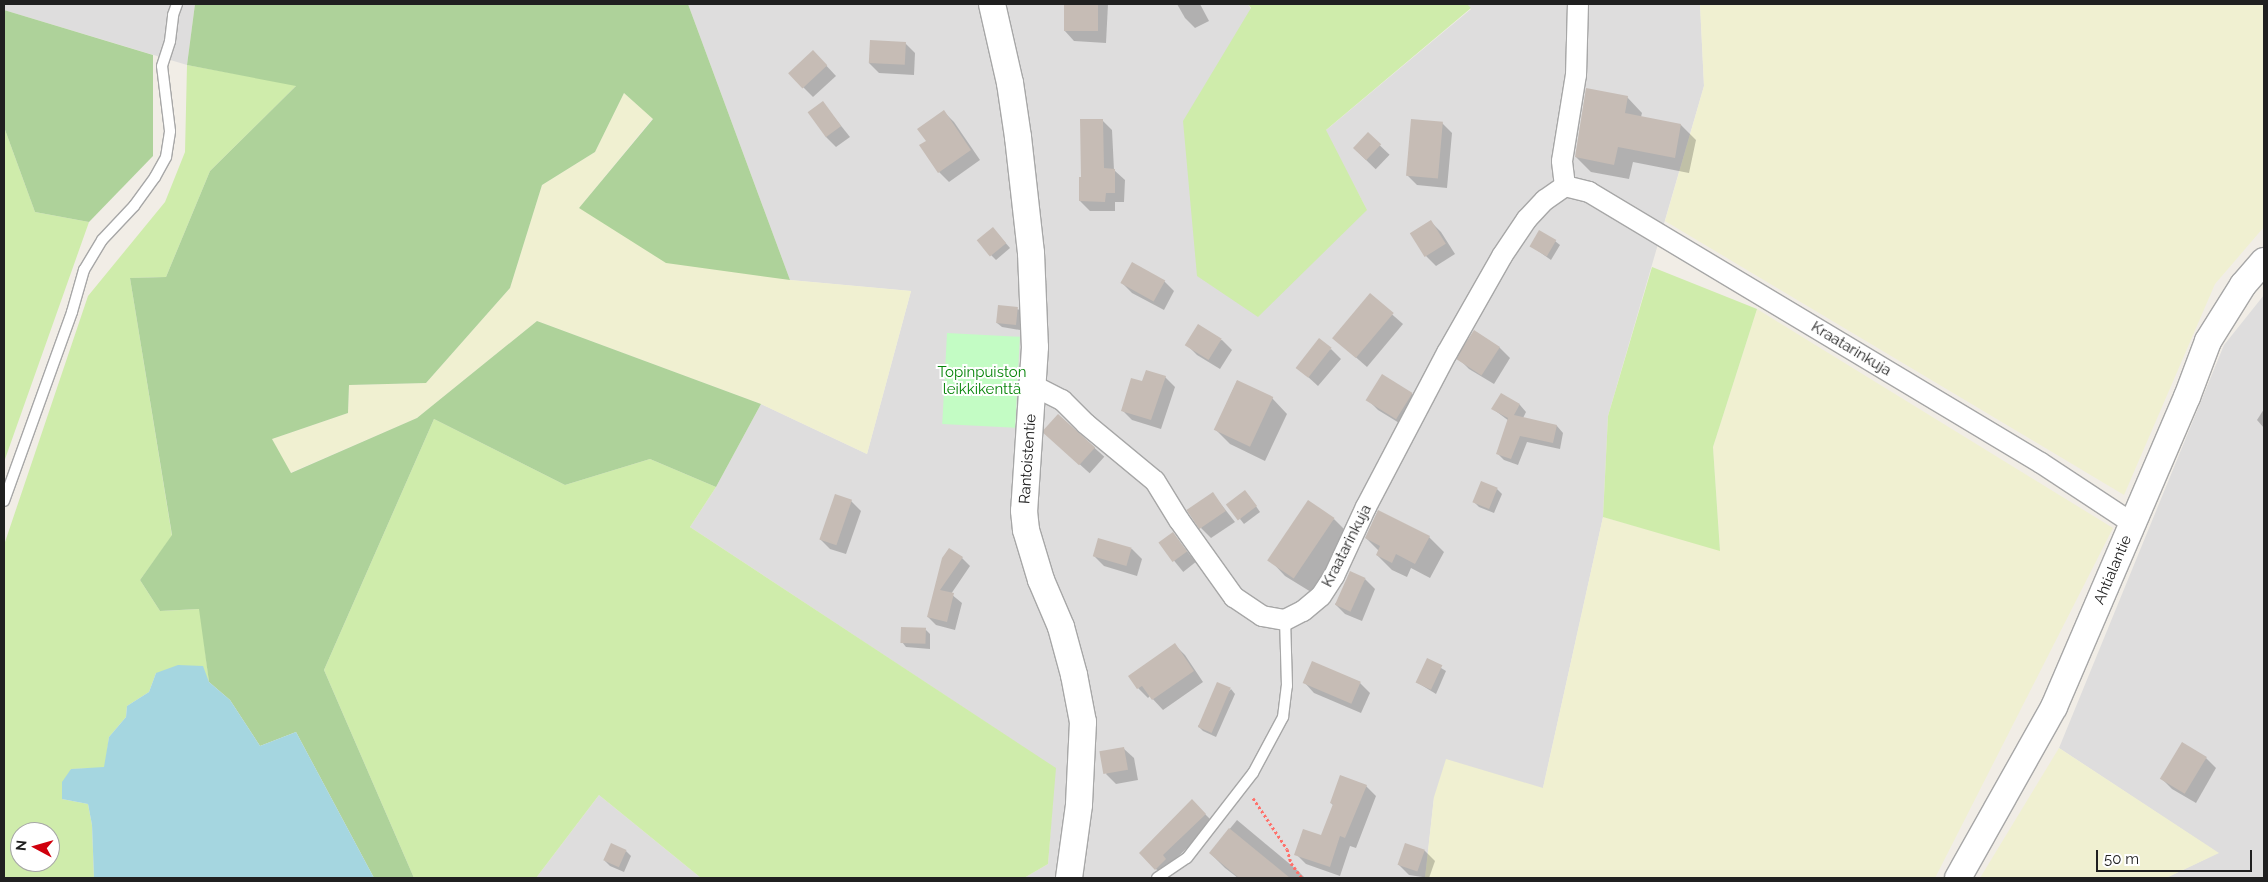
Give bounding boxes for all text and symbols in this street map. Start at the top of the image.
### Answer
street label: Kraatarinkuja [1808,318,1894,380]
park label: Topinpuiston leikkikenttä [938,363,1026,398]
street label: Rantoistentie [1016,413,1040,505]
street label: Kraatarinkuja [1319,502,1375,590]
street label: Ahtialantie [2090,533,2136,607]
north arrow [10,822,60,872]
text: N [13,839,30,852]
scale bar [2098,840,2254,872]
text: 50 m [2104,850,2139,868]

